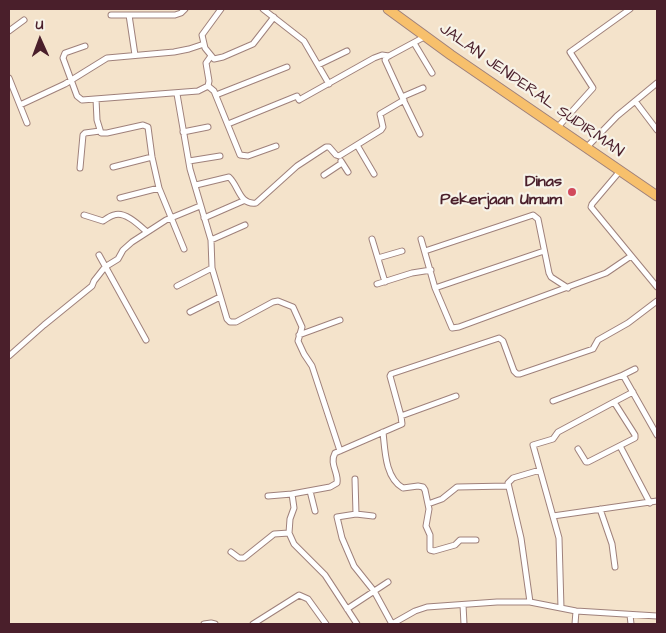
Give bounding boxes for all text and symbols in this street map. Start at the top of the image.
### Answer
north arrow [15,15,65,65]
text: U [35,15,44,35]
street label: JALAN JENDERAL SUDIRMAN [435,20,627,162]
place label: Dinas Pekerjaan Umum [440,173,562,211]
marker: Dinas Pekerjaan Umum [566,186,578,198]

